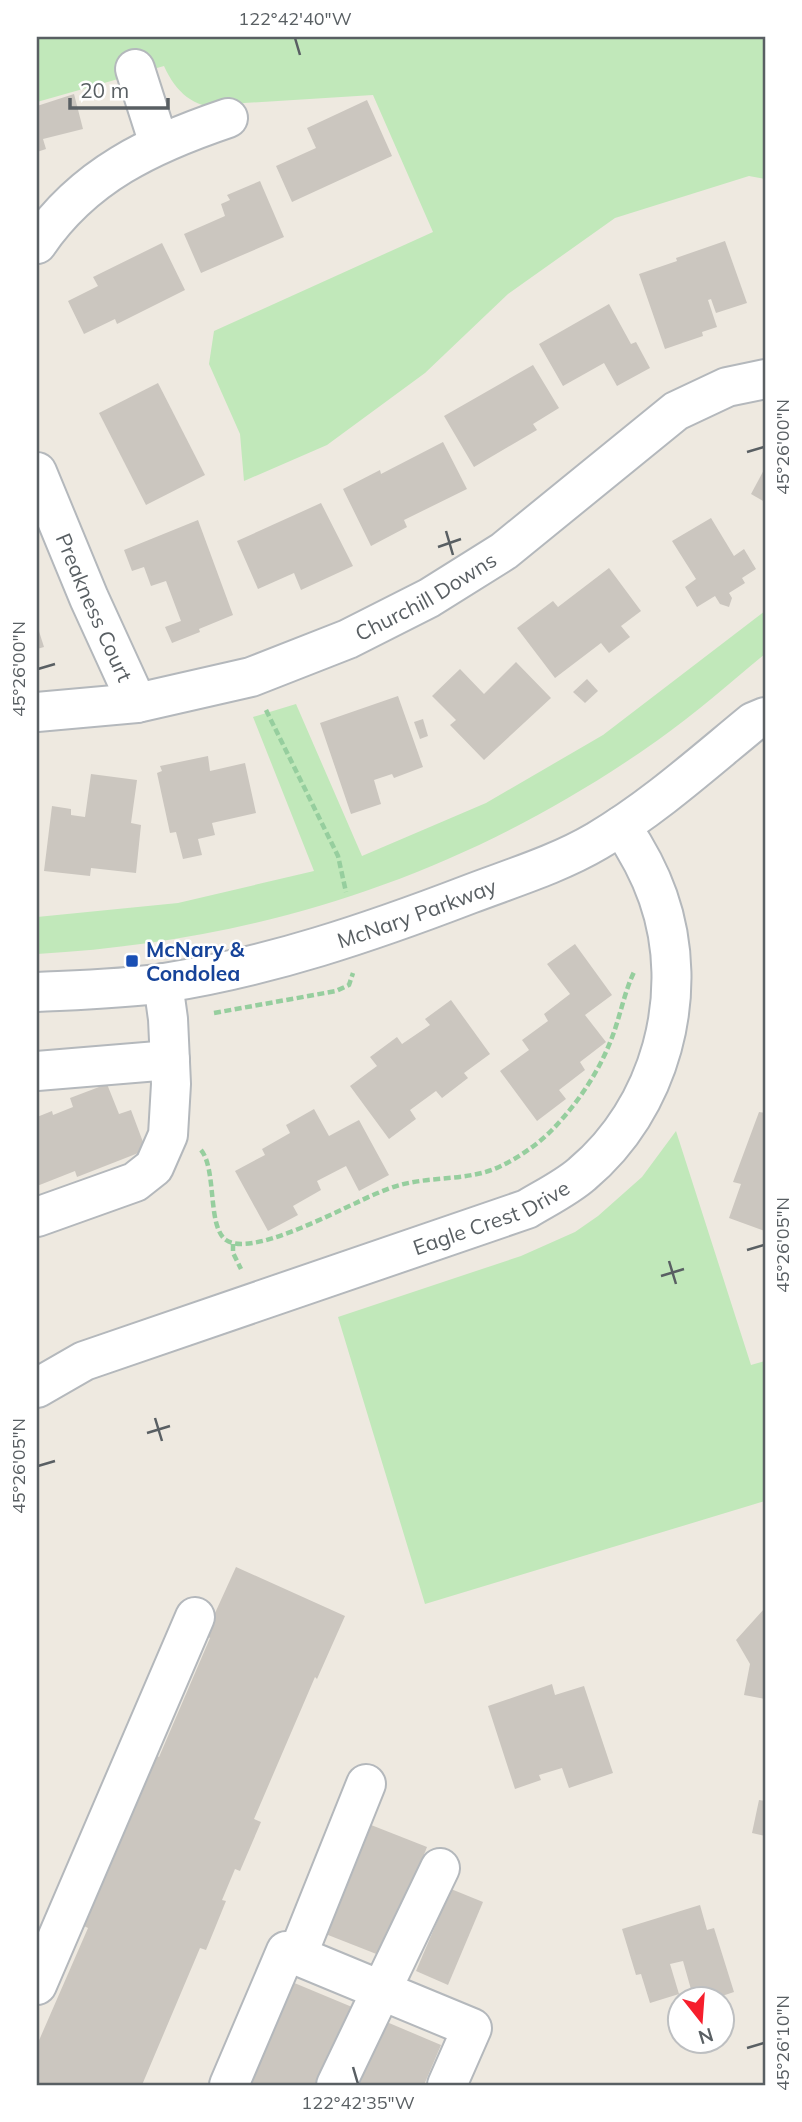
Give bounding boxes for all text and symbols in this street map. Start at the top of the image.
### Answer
text: 122°42'40"W [238,7,352,30]
scale bar [70,66,168,110]
text: 20 m [80,77,129,103]
text: 45°26'00"N [771,399,794,495]
street label: Preakness Court [51,529,138,686]
street label: Churchill Downs [351,546,501,646]
text: 45°26'00"N [7,621,30,717]
street label: McNary Parkway [334,872,500,953]
place label: McNary & Condolea [146,936,245,986]
marker: McNary & Condolea [124,953,140,969]
street label: Eagle Crest Drive [409,1174,574,1260]
text: 45°26'05"N [771,1197,794,1293]
text: 45°26'05"N [7,1418,30,1514]
north arrow [666,1986,736,2056]
text: 45°26'10"N [771,1995,794,2091]
text: N [696,2023,716,2050]
text: 122°42'35"W [301,2091,415,2114]

